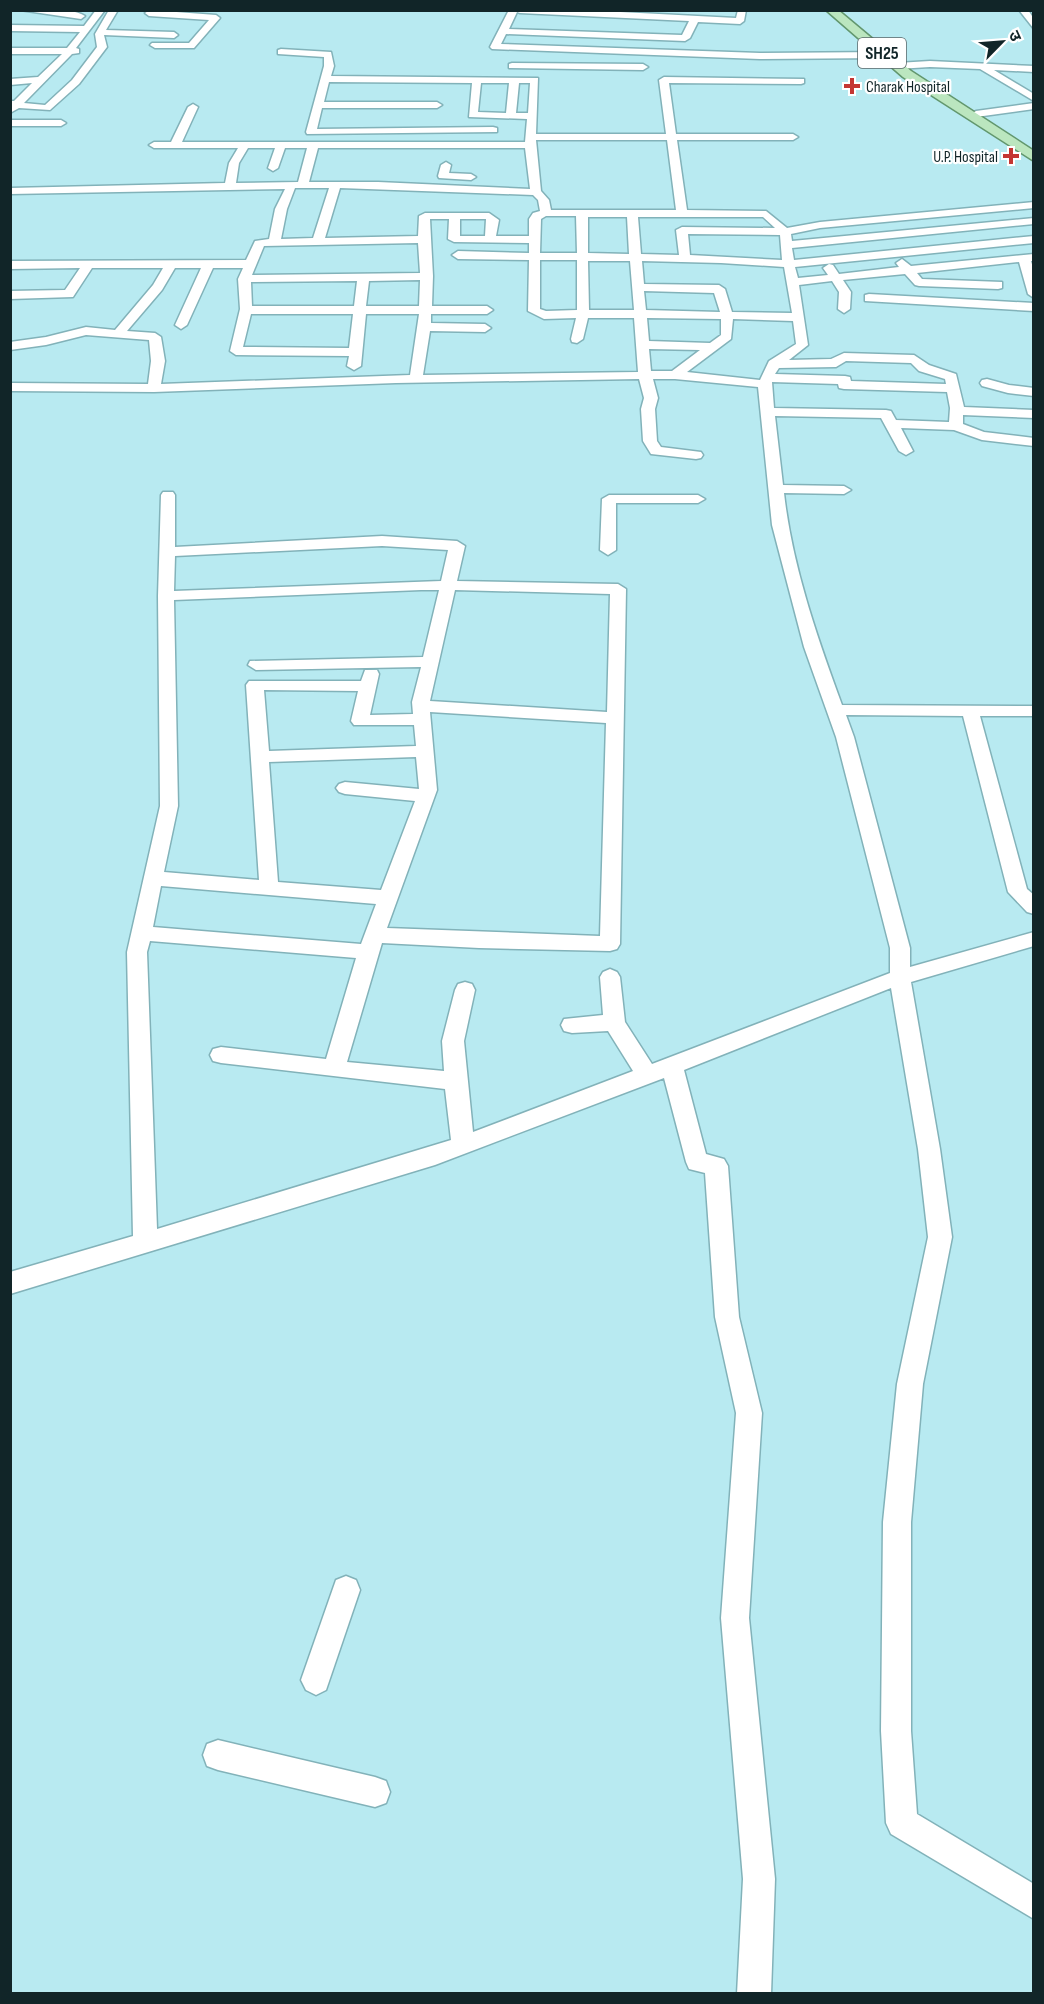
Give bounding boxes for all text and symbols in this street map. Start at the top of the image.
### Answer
north arrow [972,12,1032,72]
text: उ [1004,28,1025,45]
road number: SH25 [858,38,906,68]
marker: Charak Hospital [843,77,861,95]
place label: Charak Hospital [866,78,950,97]
marker: U.P. Hospital [1002,147,1020,165]
place label: U.P. Hospital [933,148,998,167]

